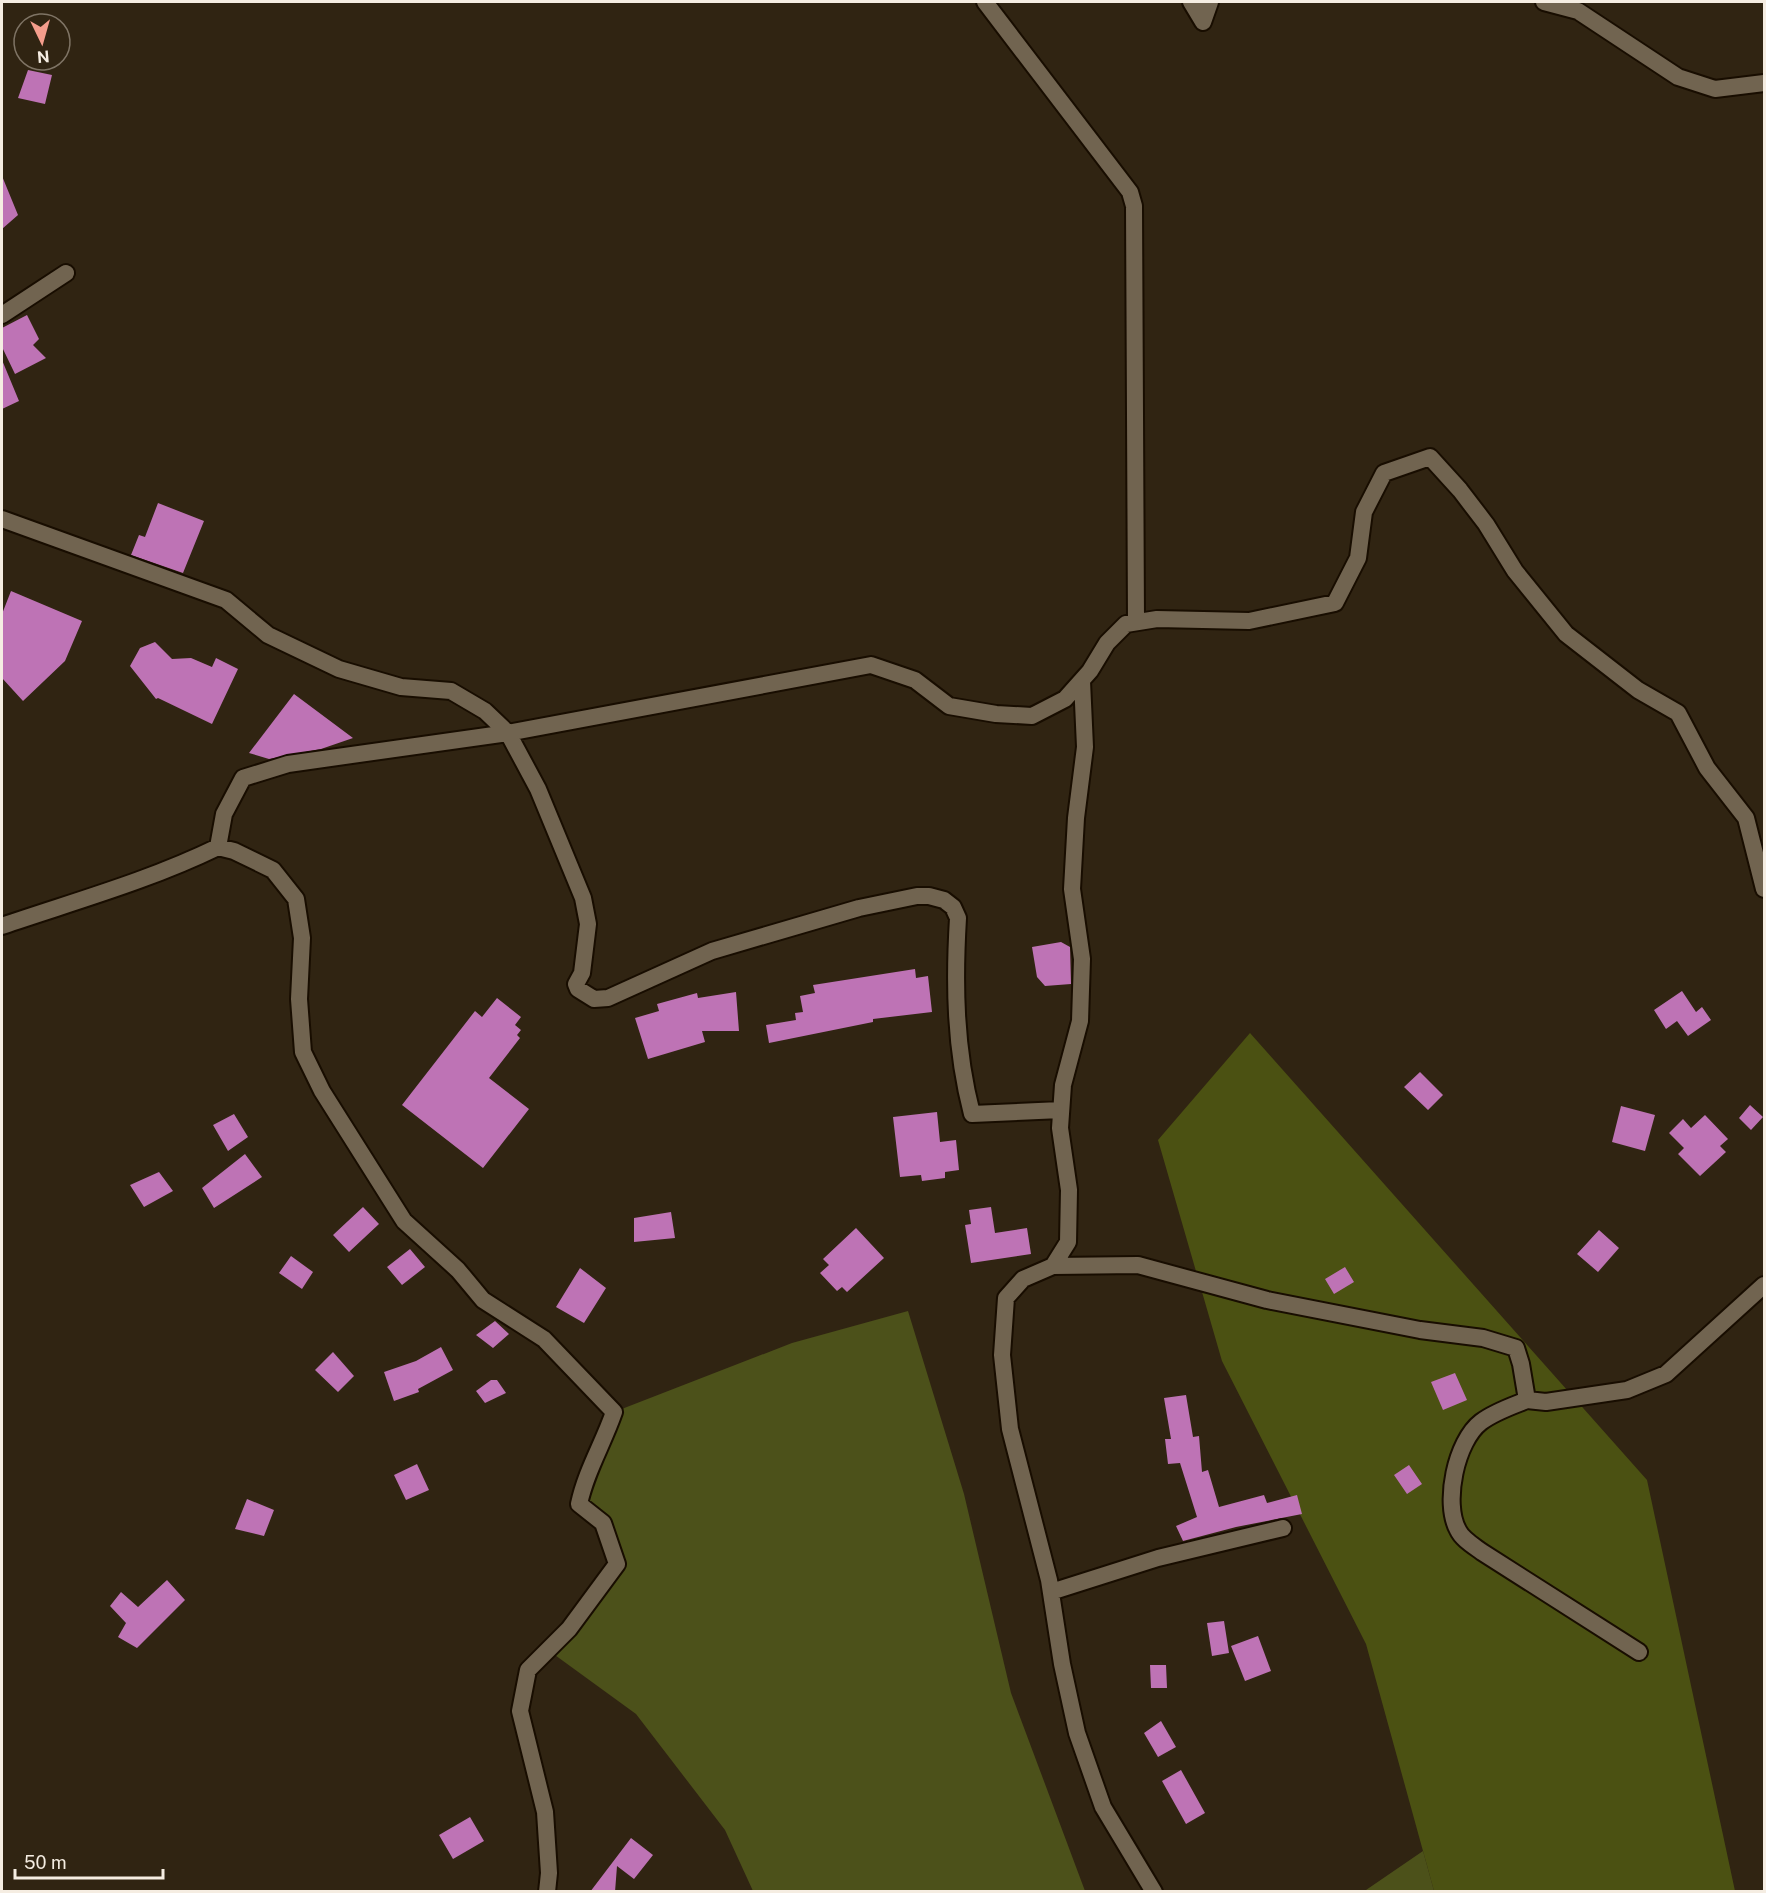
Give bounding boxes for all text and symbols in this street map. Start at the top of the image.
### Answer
north arrow [12,12,72,72]
text: N [36,46,50,66]
scale bar [15,1842,164,1880]
text: 50 m [24,1852,67,1873]

